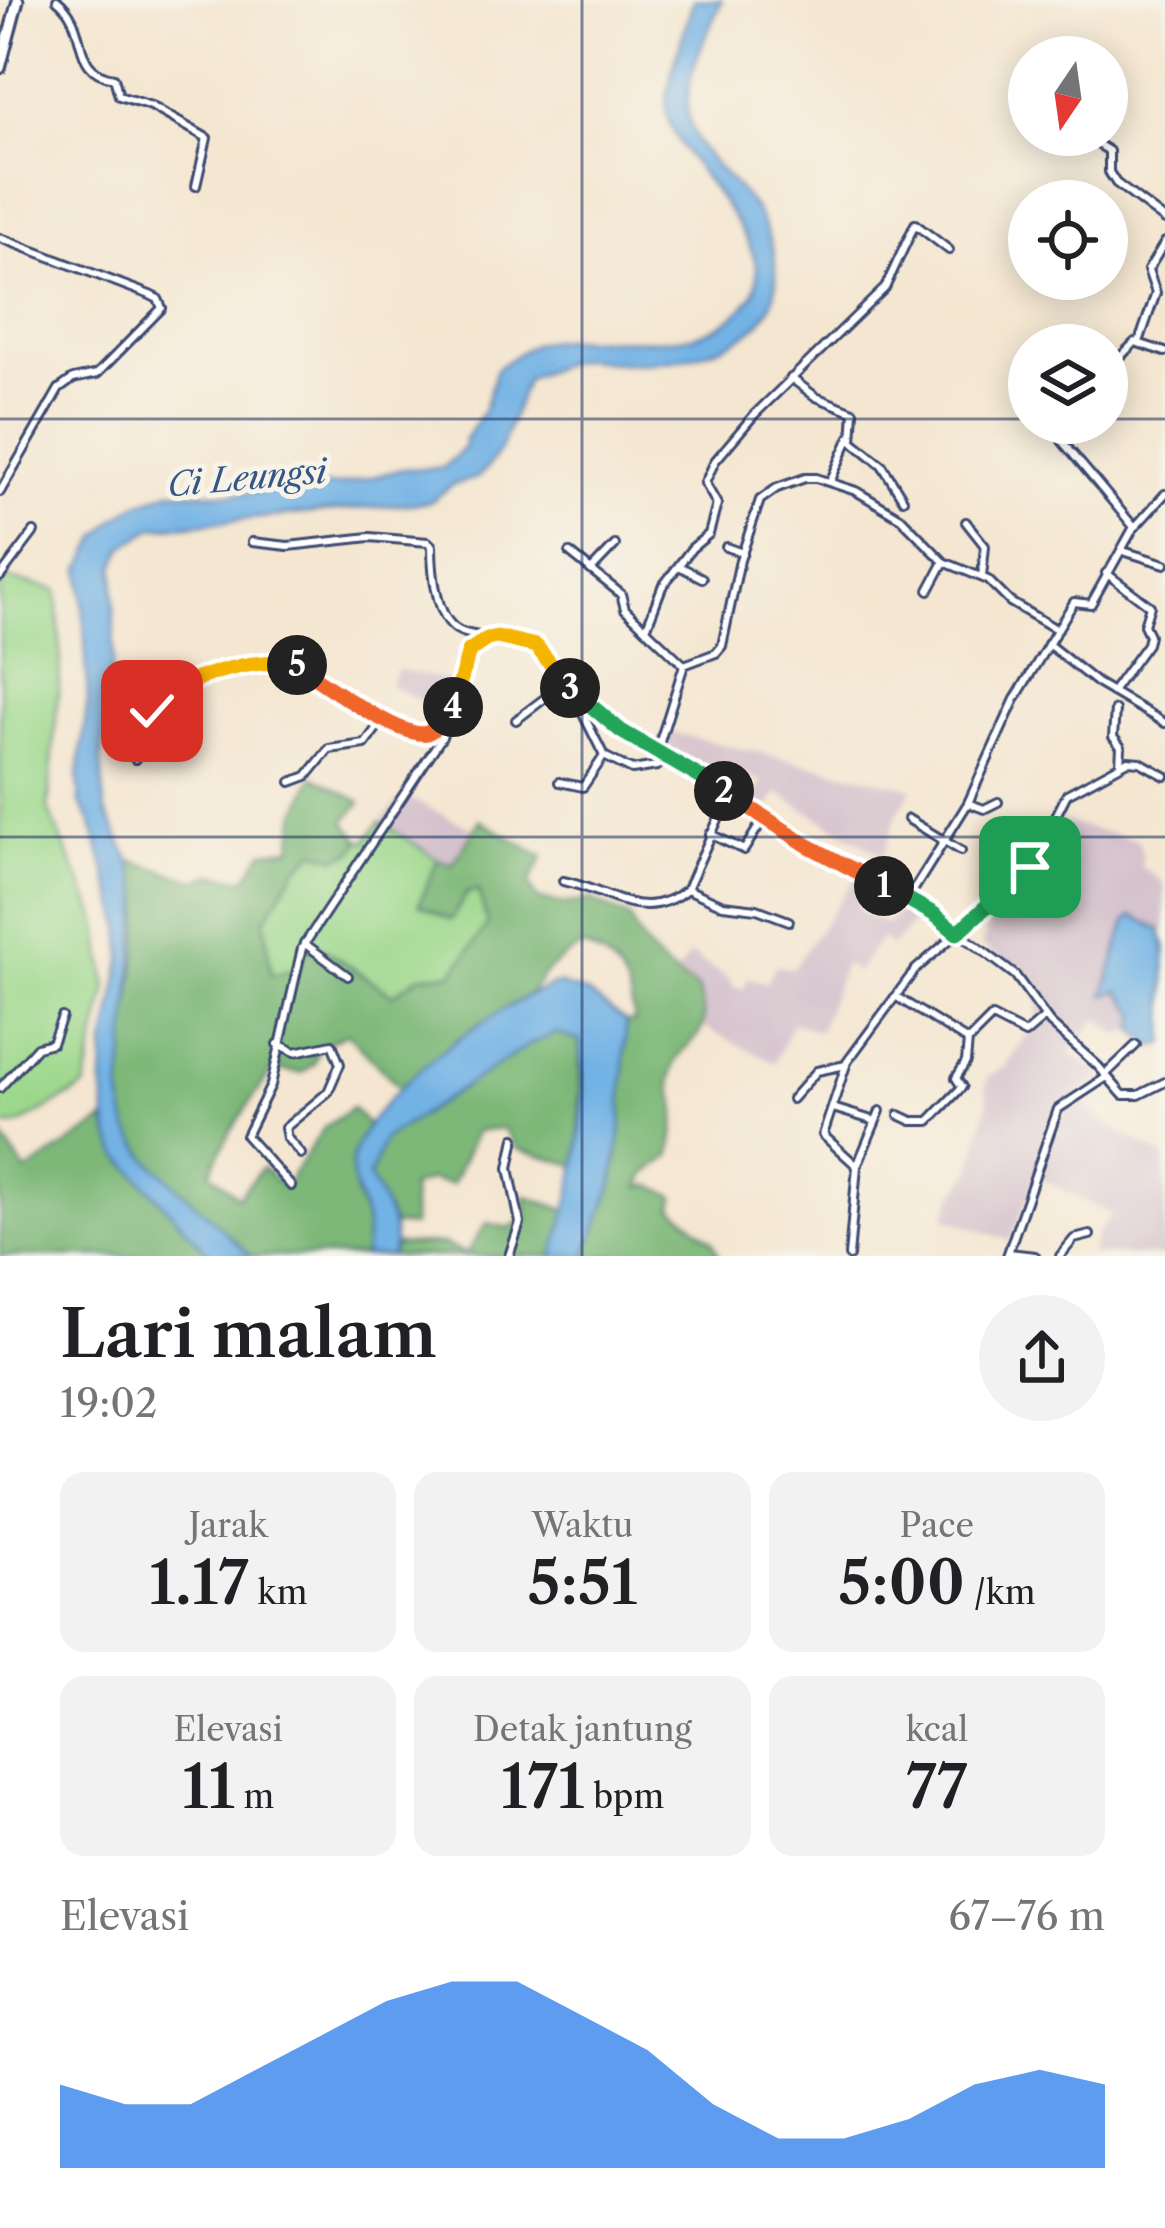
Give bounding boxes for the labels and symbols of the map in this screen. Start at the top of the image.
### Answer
north arrow [1008,36,1128,156]
water label: Ci Leungsi [166,450,330,505]
pin: 5 [267,635,327,695]
pin: 3 [540,658,600,718]
pin [101,660,203,762]
pin: 4 [423,677,483,737]
pin: 2 [694,761,754,821]
pin [979,816,1081,918]
pin: 1 [854,856,914,916]

